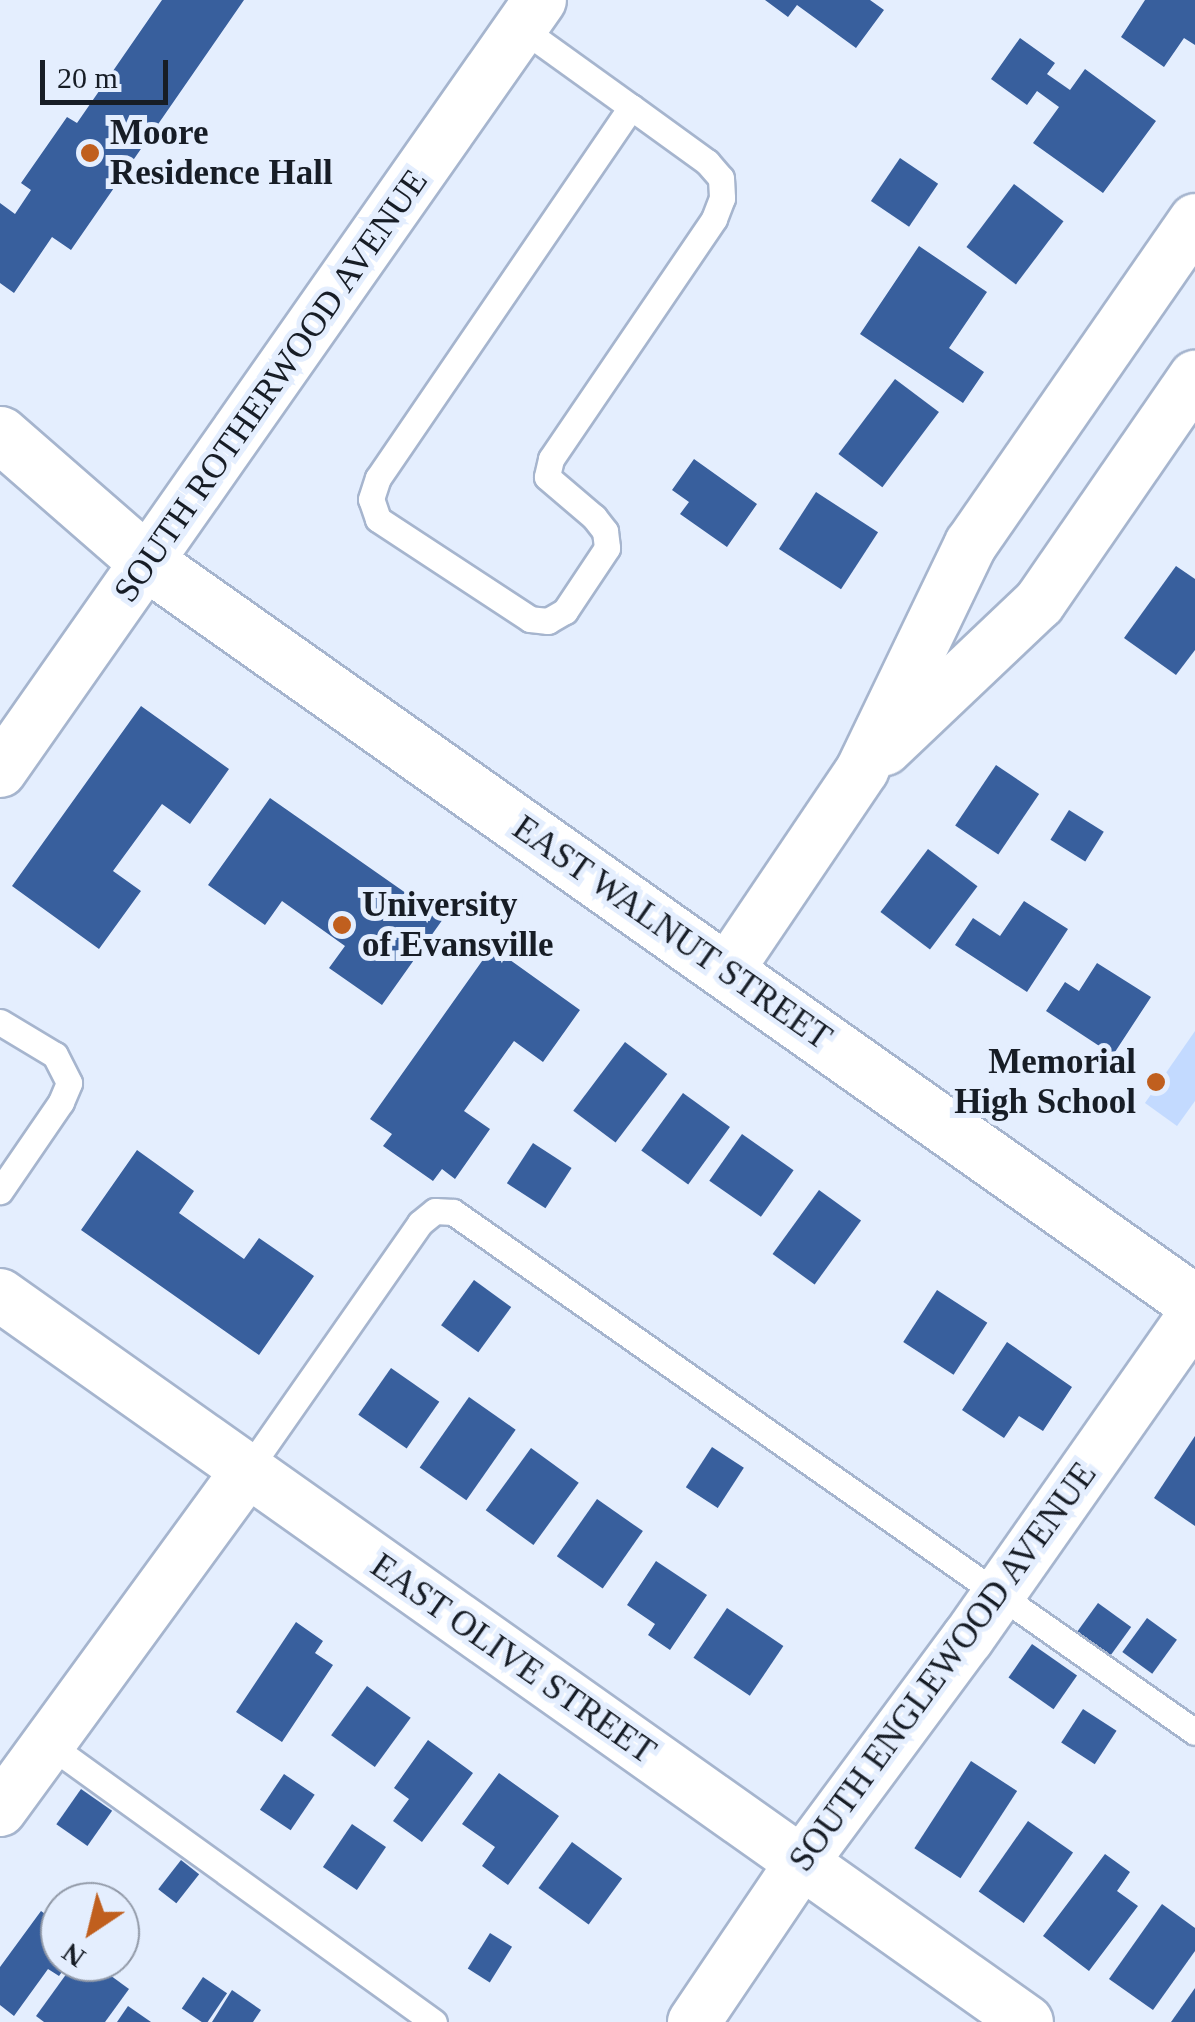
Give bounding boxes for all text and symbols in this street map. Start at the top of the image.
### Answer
scale bar [45,40,172,102]
text: 20 m [57,61,118,94]
place label: Moore Residence Hall [110,112,333,194]
marker: Moore Residence Hall [79,142,101,164]
street label: SOUTH ROTHERWOOD AVENUE [105,161,437,611]
street label: EAST WALNUT STREET [504,807,840,1059]
place label: University of Evansville [362,884,554,966]
marker: University of Evansville [331,914,353,936]
place label: Memorial High School [954,1041,1136,1123]
marker: Memorial High School [1145,1071,1167,1093]
street label: SOUTH ENGLEWOOD AVENUE [780,1454,1106,1880]
street label: EAST OLIVE STREET [362,1545,664,1773]
north arrow [40,1882,140,1982]
text: N [56,1937,91,1974]

